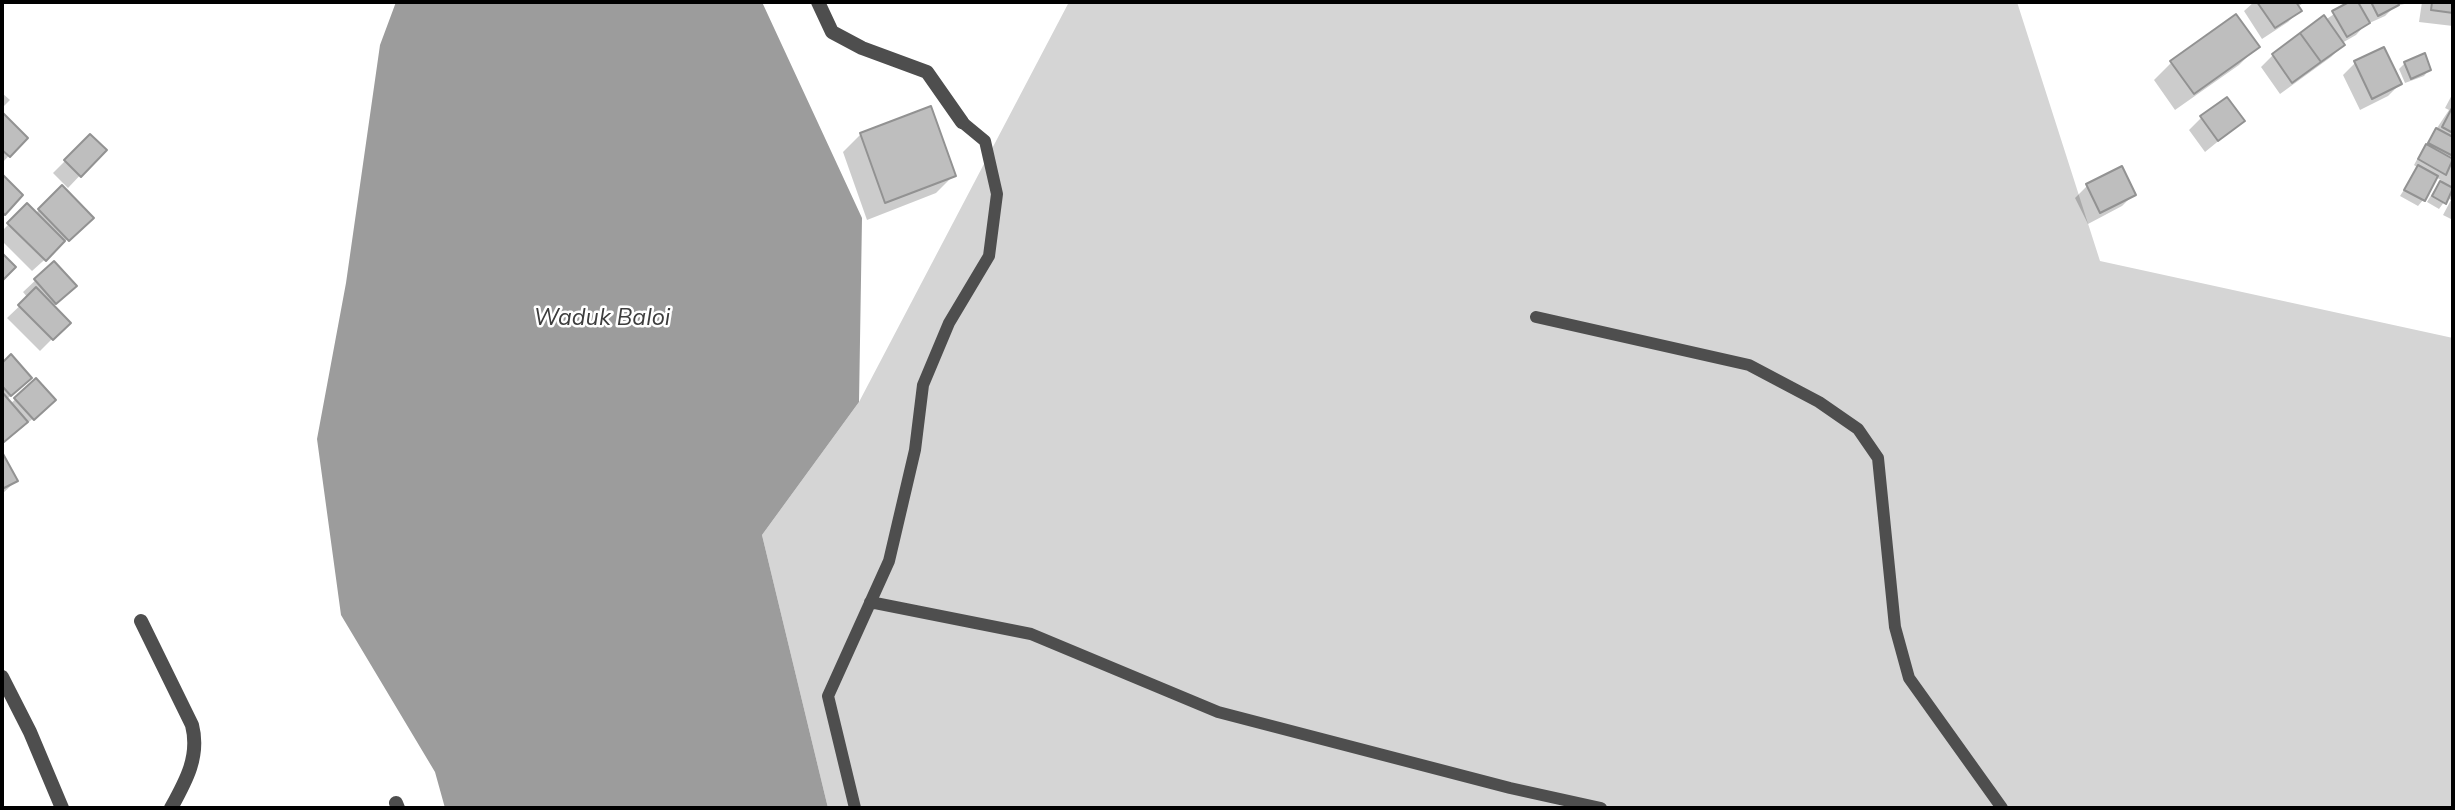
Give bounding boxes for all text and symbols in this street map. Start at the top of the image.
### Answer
water label: Waduk Baloi [534,304,670,332]

